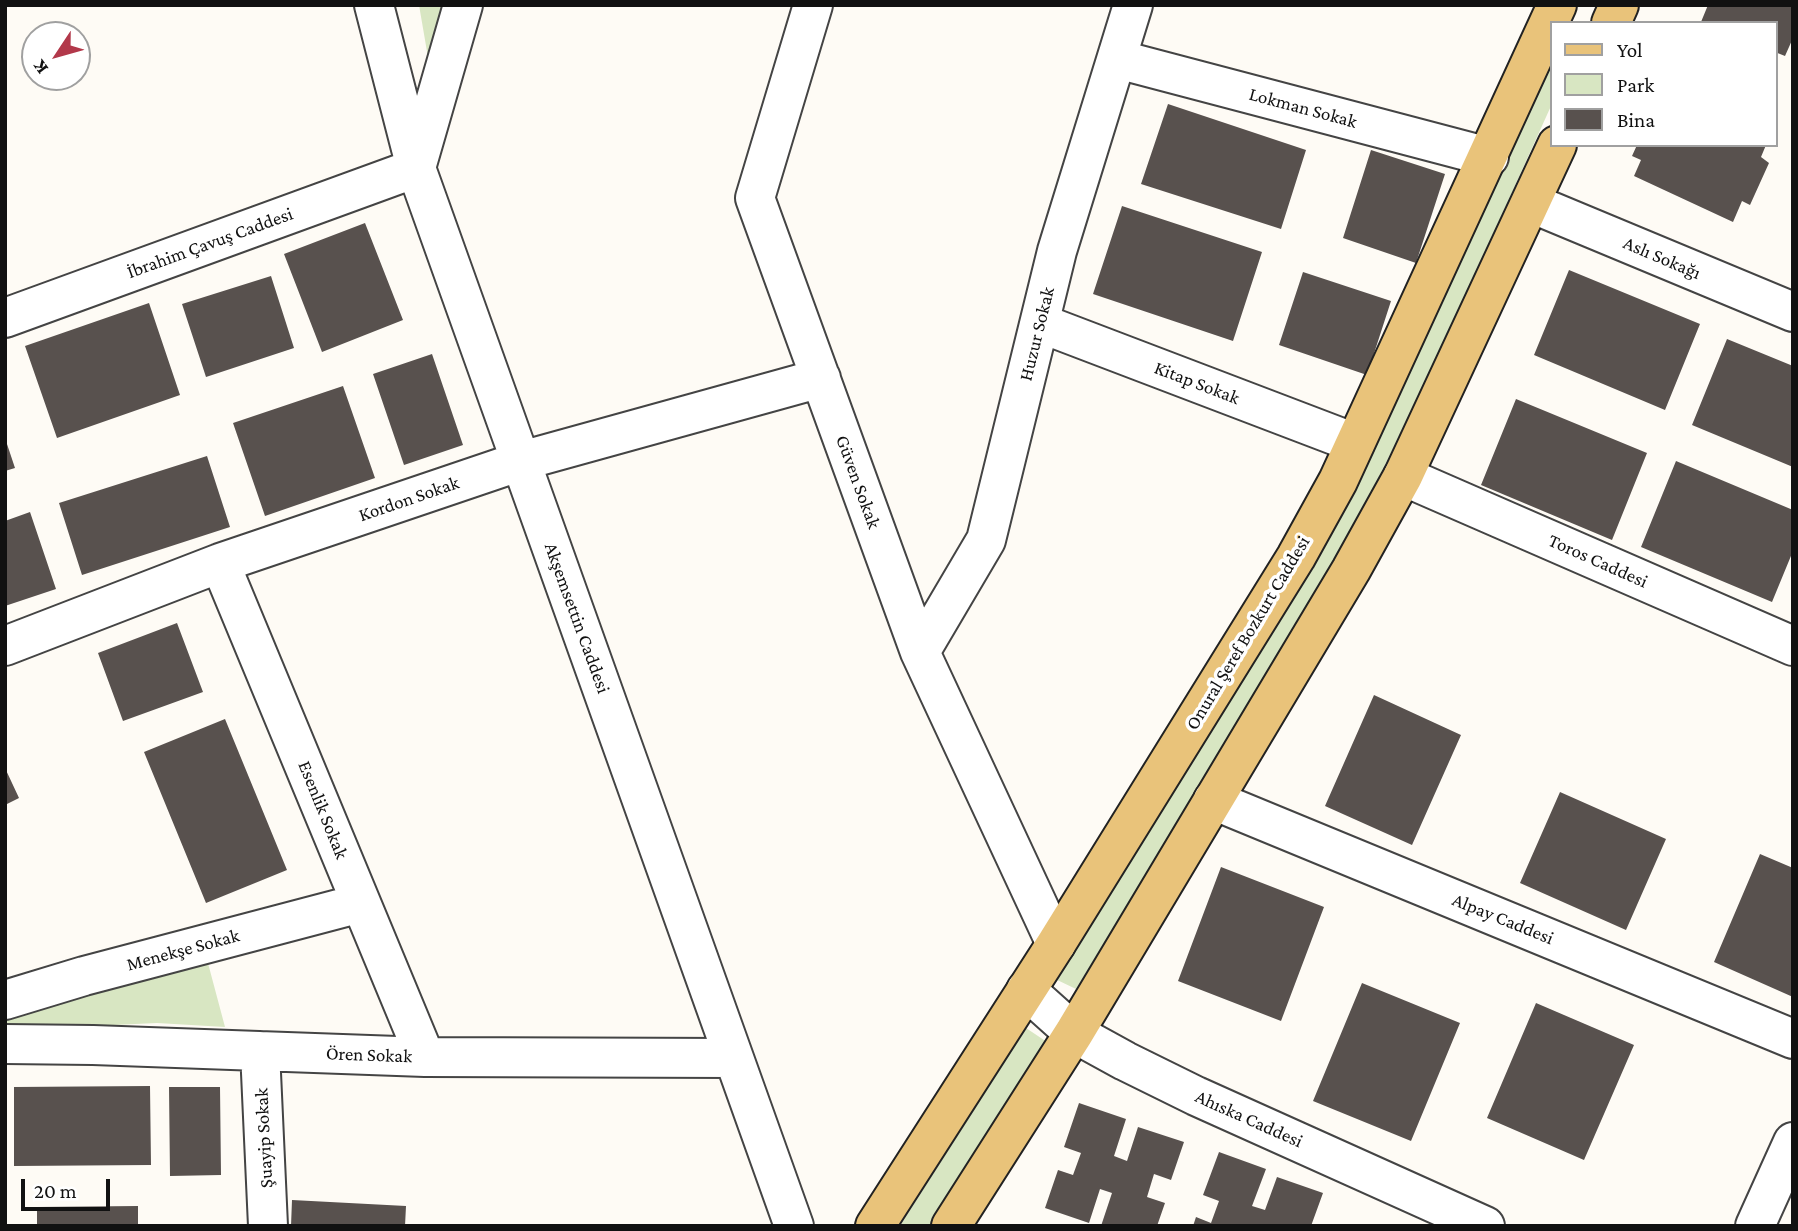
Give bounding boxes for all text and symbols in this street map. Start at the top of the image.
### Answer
north arrow [21,21,91,91]
legend [1549,21,1777,147]
text: Yol [1617,38,1643,62]
text: K [28,56,52,79]
text: Park [1617,73,1654,97]
street label: Lokman Sokak [1246,83,1360,133]
text: Bina [1617,108,1655,132]
street label: İbrahim Çavuş Caddesi [124,202,296,284]
street label: Aslı Sokağı [1620,231,1704,285]
street label: Huzur Sokak [1014,285,1060,383]
street label: Kitap Sokak [1151,356,1243,410]
street label: Güven Sokak [831,432,885,532]
street label: Kordon Sokak [356,471,462,527]
street label: Toros Caddesi [1545,529,1651,593]
street label: Onural Şeref Bozkurt Caddesi [1181,532,1315,734]
street label: Akşemsettin Caddesi [539,540,615,696]
street label: Esenlik Sokak [293,757,353,863]
street label: Alpay Caddesi [1449,888,1557,950]
street label: Menekşe Sokak [124,924,242,976]
street label: Ören Sokak [325,1042,413,1068]
street label: Ahıska Caddesi [1192,1085,1306,1153]
street label: Şuayip Sokak [250,1087,278,1189]
scale bar [24,1164,114,1208]
text: 20 m [34,1179,77,1203]

